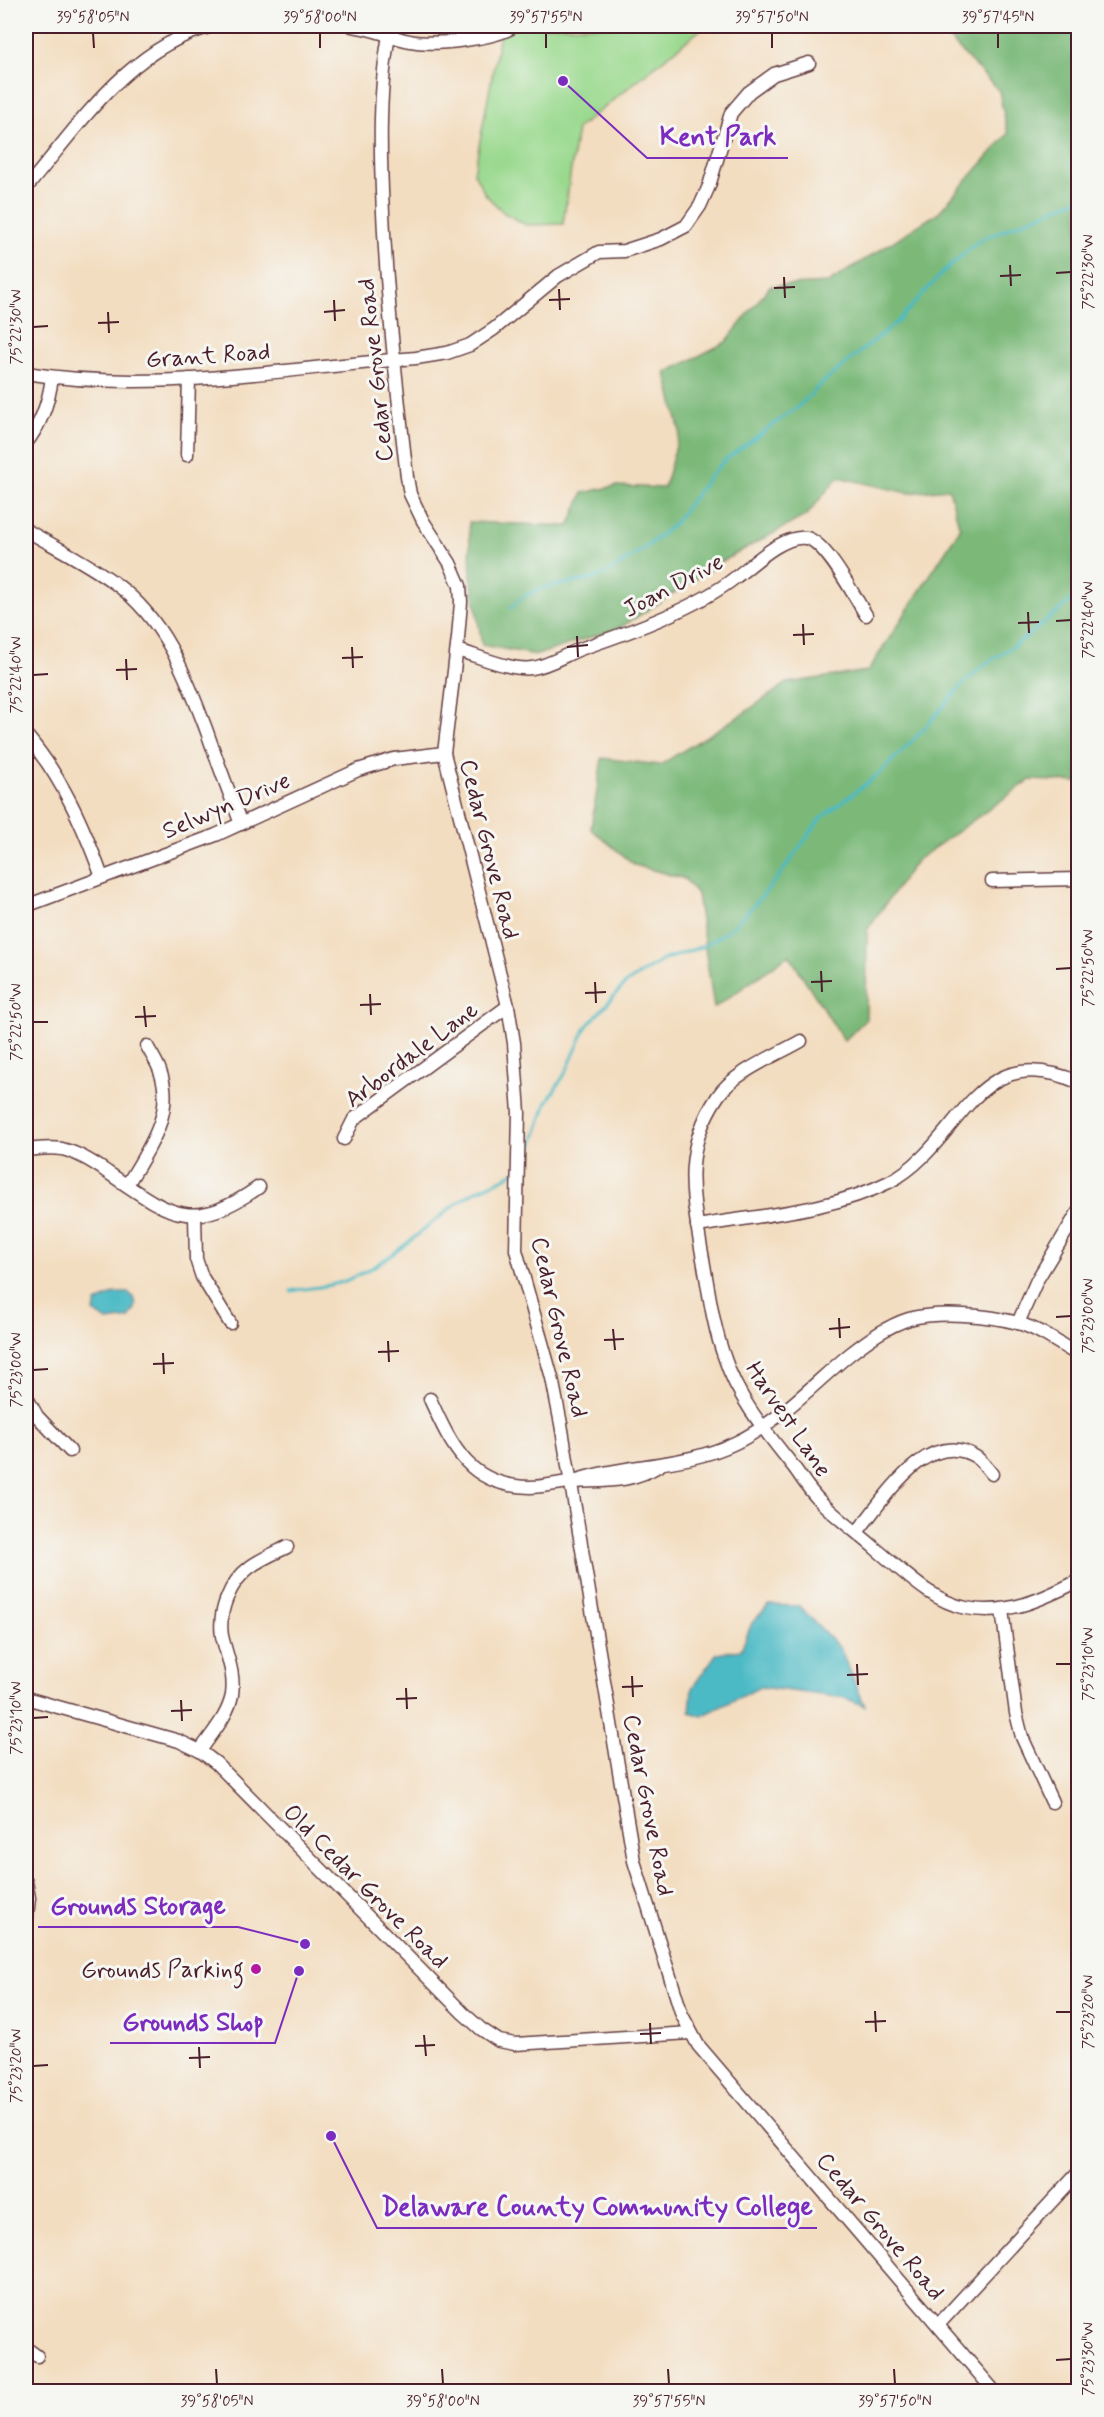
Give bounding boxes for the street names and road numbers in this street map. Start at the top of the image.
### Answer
street label: Cedar Grove Road [351,277,402,463]
street label: Grant Road [145,337,271,376]
street label: Joan Drive [618,547,729,626]
street label: Cedar Grove Road [451,756,526,943]
street label: Selwyn Drive [158,766,295,847]
street label: Arbordale Lane [339,995,485,1116]
street label: Cedar Grove Road [523,1234,594,1421]
street label: Harvest Lane [738,1356,838,1484]
street label: Cedar Grove Road [615,1712,680,1899]
street label: Old Cedar Grove Road [276,1798,454,1976]
street label: Cedar Grove Road [809,2146,951,2308]

